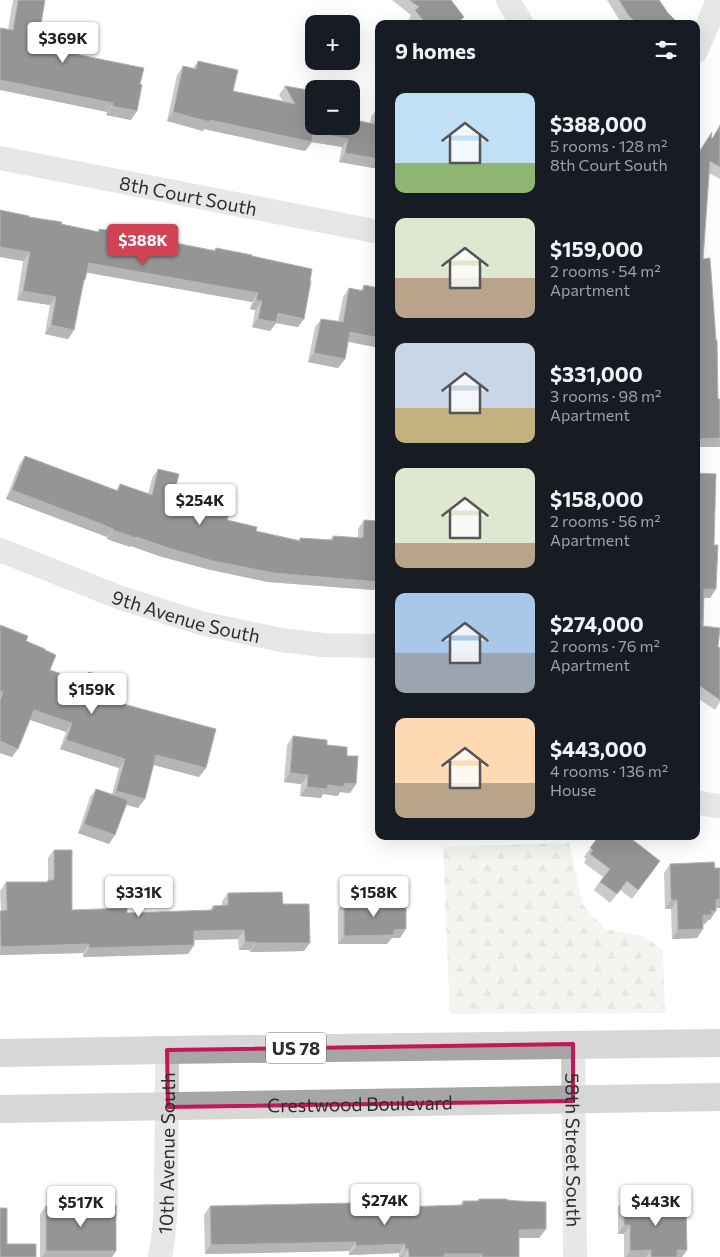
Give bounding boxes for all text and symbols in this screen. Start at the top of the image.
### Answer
map controls [305,15,360,135]
button: + [305,15,360,70]
pin: $369K [28,22,98,64]
text: $369K [38,28,88,47]
icon: filters [652,36,680,64]
text: 9 homes [395,38,476,63]
button: − [305,80,360,135]
text: $388,000 [550,111,647,136]
icon: home [435,113,495,173]
text: 5 rooms · 128 m² [550,136,667,155]
text: 8th Court South [550,155,668,174]
street label: 8th Court South [118,170,259,219]
pin: $388K [108,224,178,266]
text: $388K [118,230,168,249]
text: $159,000 [550,236,643,261]
icon: home [435,238,495,298]
text: 2 rooms · 54 m² [550,261,661,280]
text: Apartment [550,280,630,299]
text: $331,000 [550,361,643,386]
icon: home [435,363,495,423]
text: 3 rooms · 98 m² [550,386,661,405]
text: Apartment [550,405,630,424]
pin: $254K [165,484,235,526]
text: $158,000 [550,486,643,511]
icon: home [435,488,495,548]
text: $254K [176,490,224,509]
text: 2 rooms · 56 m² [550,511,661,530]
text: Apartment [550,530,630,549]
street label: 9th Avenue South [109,584,262,647]
text: $274,000 [550,611,644,636]
icon: home [435,613,495,673]
text: 2 rooms · 76 m² [550,636,660,655]
text: Apartment [550,655,630,674]
pin: $159K [57,672,127,715]
text: $159K [69,679,115,698]
text: $443,000 [550,736,647,761]
icon: home [435,738,495,798]
text: 4 rooms · 136 m² [550,761,668,780]
text: House [550,780,596,799]
pin: $331K [104,876,174,918]
pin: $158K [339,876,409,918]
text: $331K [116,882,162,901]
text: $158K [351,882,397,901]
road number: US 78 [266,1032,326,1064]
street label: 10th Avenue South [152,1072,178,1235]
street label: 58th Street South [562,1073,586,1227]
street label: Crestwood Boulevard [267,1090,453,1116]
pin: $274K [350,1184,420,1226]
pin: $443K [621,1184,691,1227]
pin: $517K [46,1186,116,1228]
text: $274K [361,1190,409,1209]
text: $443K [631,1191,681,1210]
text: $517K [58,1192,104,1211]

